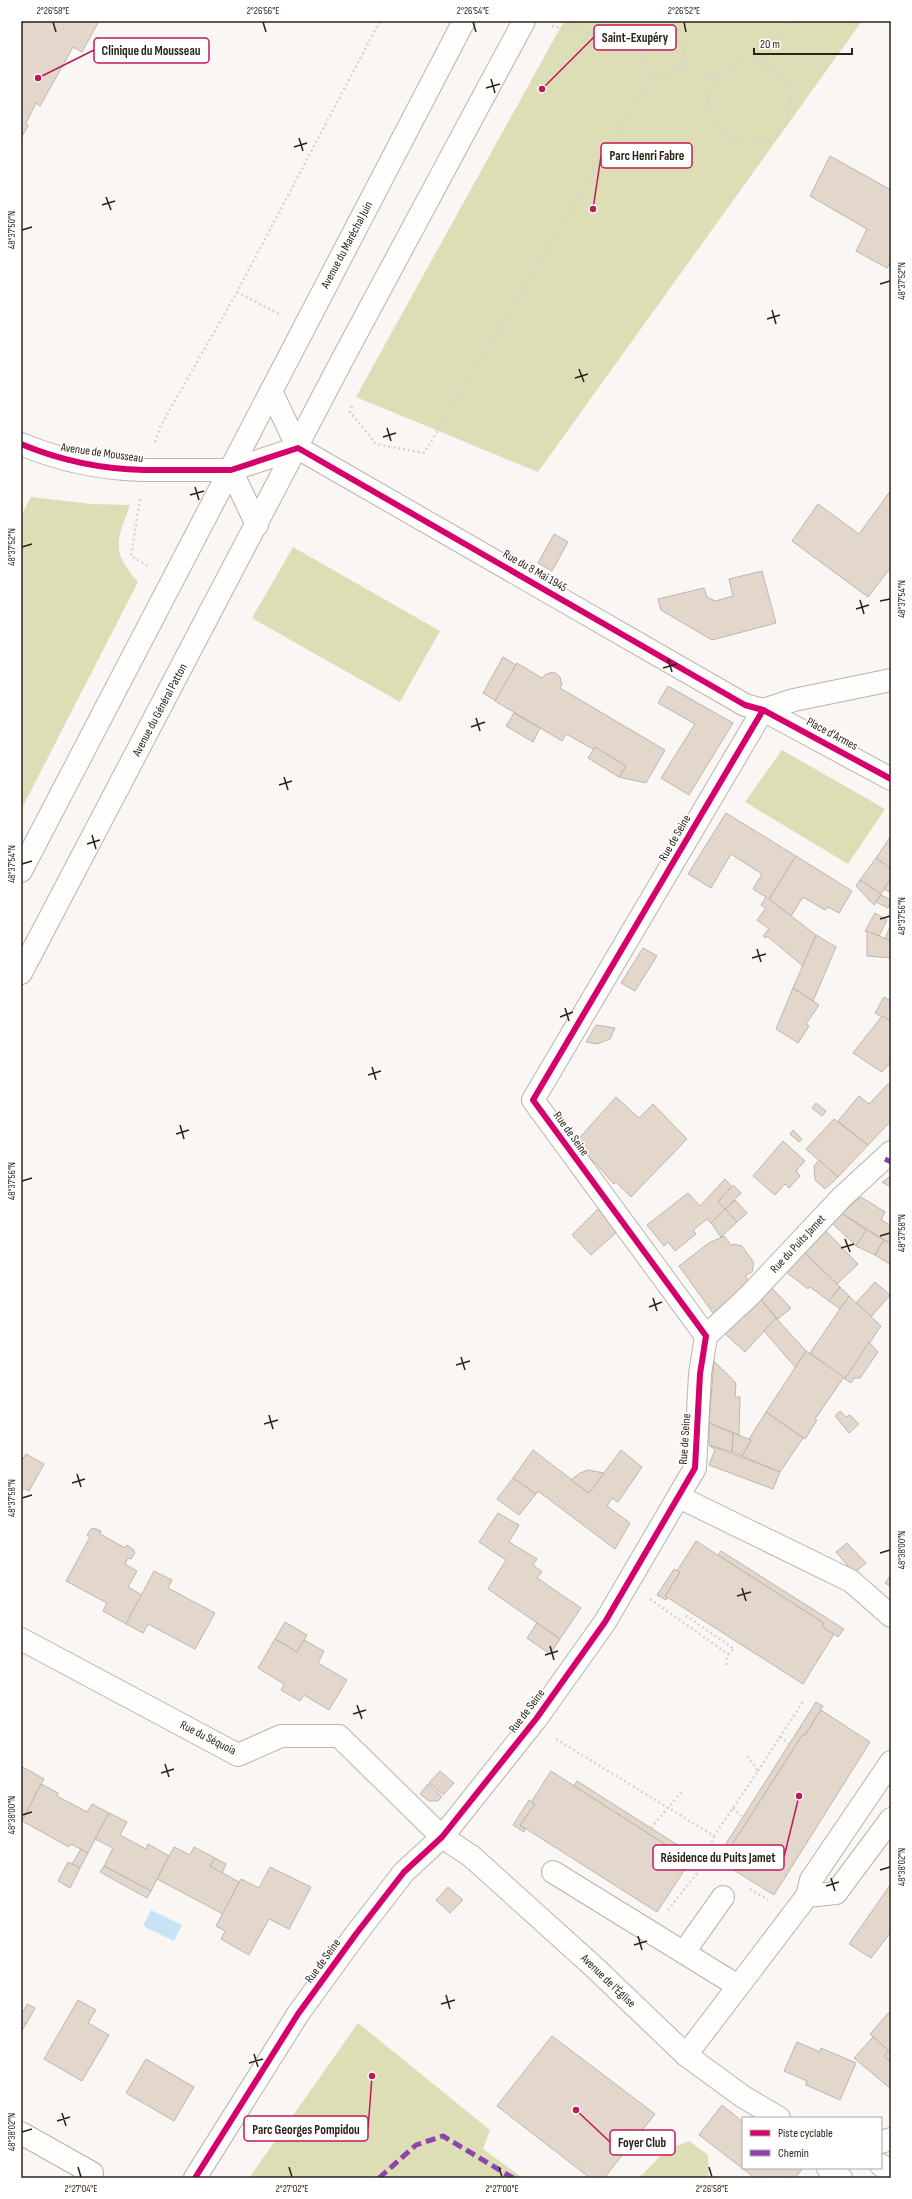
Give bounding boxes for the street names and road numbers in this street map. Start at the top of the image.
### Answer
street label: Avenue du Maréchal Juin [317,199,376,292]
street label: Avenue de Mousseau [59,440,144,466]
street label: Rue du 8 Mai 1945 [500,547,570,596]
street label: Avenue du Général Patton [129,661,191,760]
street label: Place d'Armes [804,714,860,754]
street label: Rue de Seine [656,812,694,864]
street label: Rue de Seine [550,1109,592,1159]
street label: Rue du Puits Jamet [767,1211,829,1276]
street label: Rue de Seine [676,1413,694,1465]
street label: Rue de Seine [506,1686,548,1736]
street label: Rue du Séquoia [177,1717,239,1759]
street label: Rue de Seine [302,1936,344,1986]
street label: Avenue de l'Église [577,1950,639,2011]

